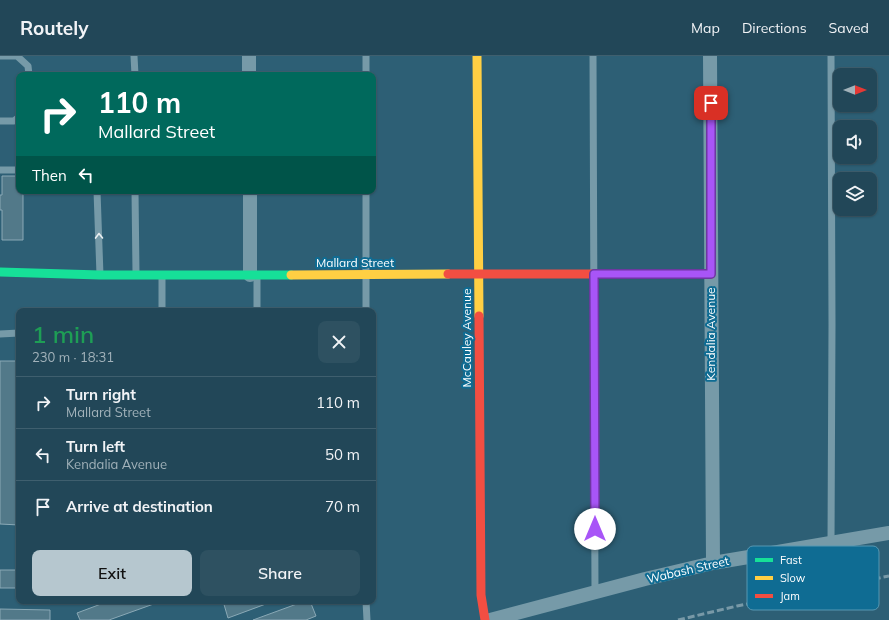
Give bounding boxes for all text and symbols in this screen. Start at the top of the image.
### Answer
text: Routely [20,16,88,40]
text: Map [691,19,720,37]
text: Directions [742,19,807,37]
text: Saved [829,19,869,37]
north arrow [833,68,877,112]
map controls [833,68,877,216]
text: 110 m [98,85,181,120]
pin [694,86,728,120]
icon: right [32,88,84,140]
icon: arrive [700,92,722,114]
text: Mallard Street [98,120,215,143]
button: sound [833,120,877,164]
icon: left [75,164,97,186]
text: Then [32,166,67,185]
button: layers [833,172,877,216]
one-way arrow [95,233,103,239]
street label: Mallard Street [316,255,394,270]
street label: Kendalia Avenue [703,287,718,381]
street label: McCauley Avenue [459,289,474,387]
text: 1 min [32,319,94,349]
button: close [318,321,360,363]
text: 230 m · 18:31 [32,349,114,365]
text: Turn right [66,385,136,404]
icon: right [32,392,54,414]
text: 110 m [316,393,360,412]
text: Mallard Street [66,404,151,420]
text: Turn left [66,437,125,456]
icon: left [32,444,54,466]
text: 50 m [325,445,360,464]
text: Kendalia Avenue [66,456,167,472]
icon: arrive [32,496,54,518]
text: Arrive at destination [66,497,213,516]
text: 70 m [325,497,360,516]
position arrow [574,508,616,550]
legend [747,546,879,610]
button: Exit [32,550,192,596]
button: Share [200,550,360,596]
street label: Wabash Street [645,553,730,586]
text: Fast [780,553,802,567]
text: Slow [780,571,806,585]
text: Jam [780,589,800,603]

